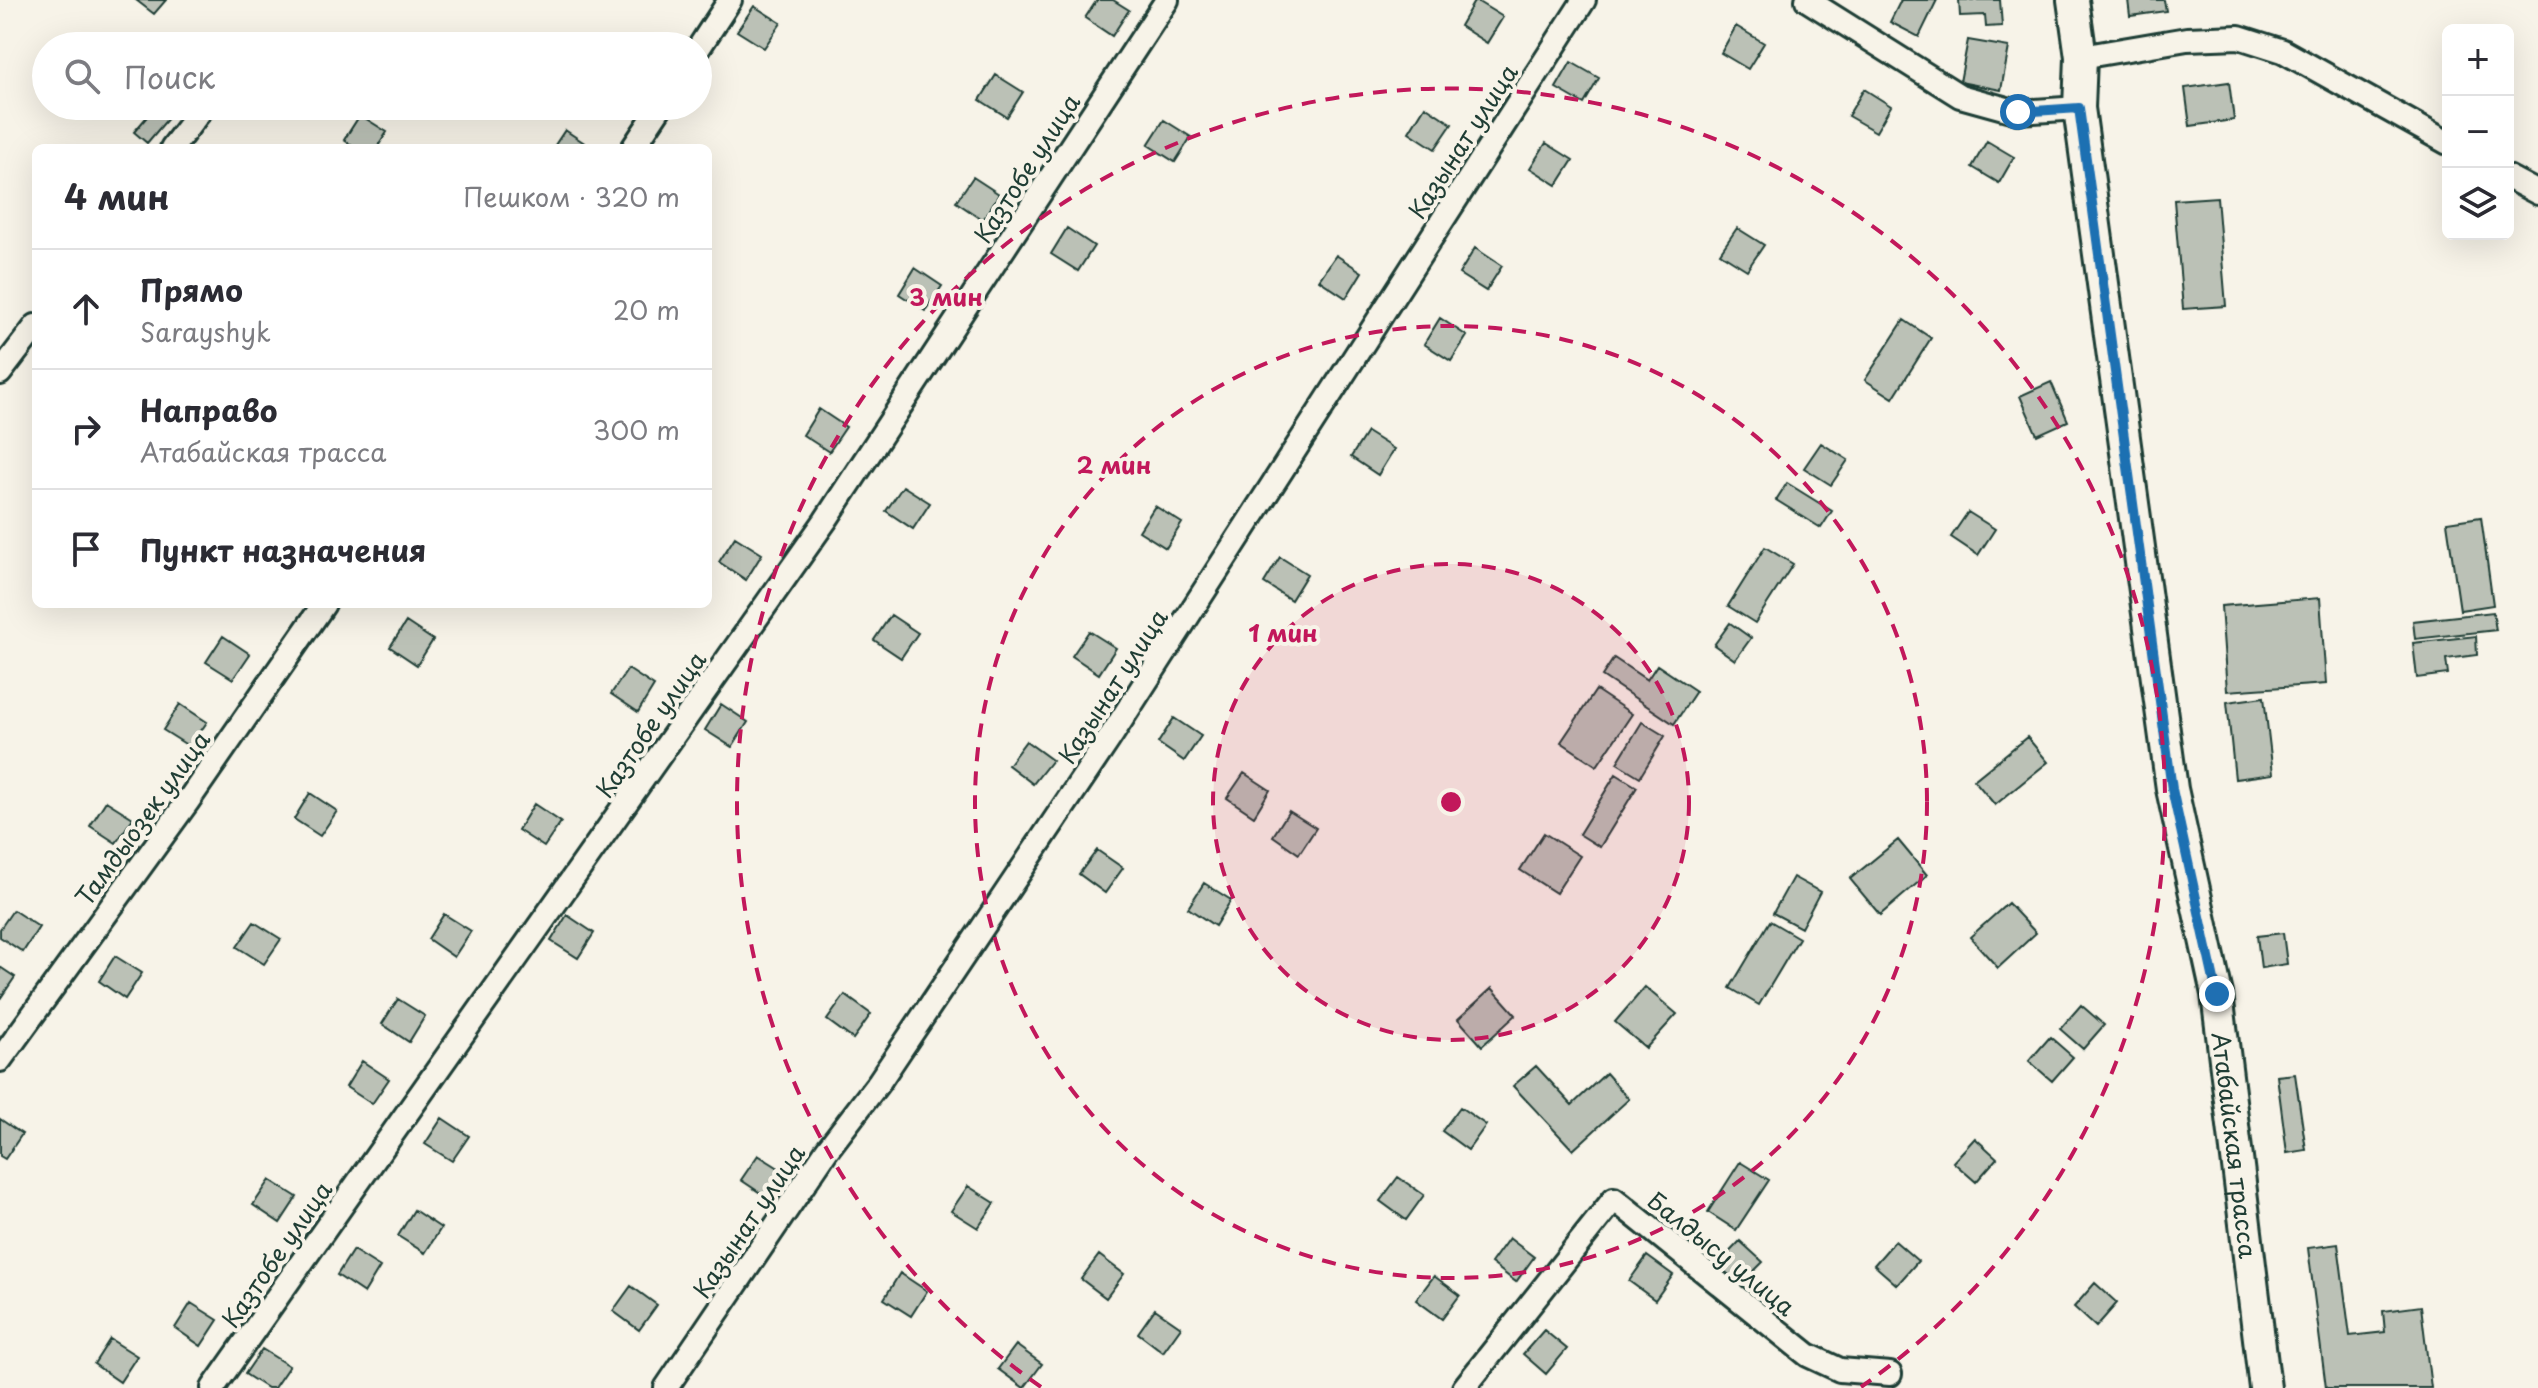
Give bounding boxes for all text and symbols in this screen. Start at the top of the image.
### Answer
map controls [2442,24,2514,240]
button: + [2442,24,2514,96]
search box [32,32,712,120]
icon: search [60,54,104,98]
text: Поиск [124,54,215,99]
street label: Казынат улица [1398,56,1526,226]
street label: Казтобе улица [964,86,1088,250]
route start [2000,94,2036,130]
button: − [2442,96,2514,168]
button: layers [2442,168,2514,240]
text: 4 мин [64,170,169,222]
text: Пешком · 320 m [463,177,680,216]
text: Прямо [140,267,243,312]
text: 3 мин [909,278,983,314]
icon: ahead [64,287,108,331]
text: 20 m [613,290,680,329]
text: Sarayshyk [140,312,271,351]
text: Направо [140,387,278,432]
icon: right [64,407,108,451]
text: 300 m [593,410,680,449]
text: Атабайская трасса [140,432,386,471]
text: 2 мин [1077,446,1151,482]
icon: arrive [64,527,108,571]
text: Пункт назначения [140,527,426,572]
street label: Казынат улица [1048,601,1176,771]
text: 1 мин [1248,614,1318,650]
street label: Казтобе улица [586,643,714,805]
street label: Тамдыозек улица [66,723,218,913]
centre of rings [1437,788,1465,816]
route end [2199,976,2235,1012]
street label: Атабайская трасса [2204,1030,2267,1260]
street label: Казынат улица [683,1137,813,1305]
street label: Казтобе улица [212,1173,340,1335]
street label: Балдысу улица [1641,1182,1803,1324]

